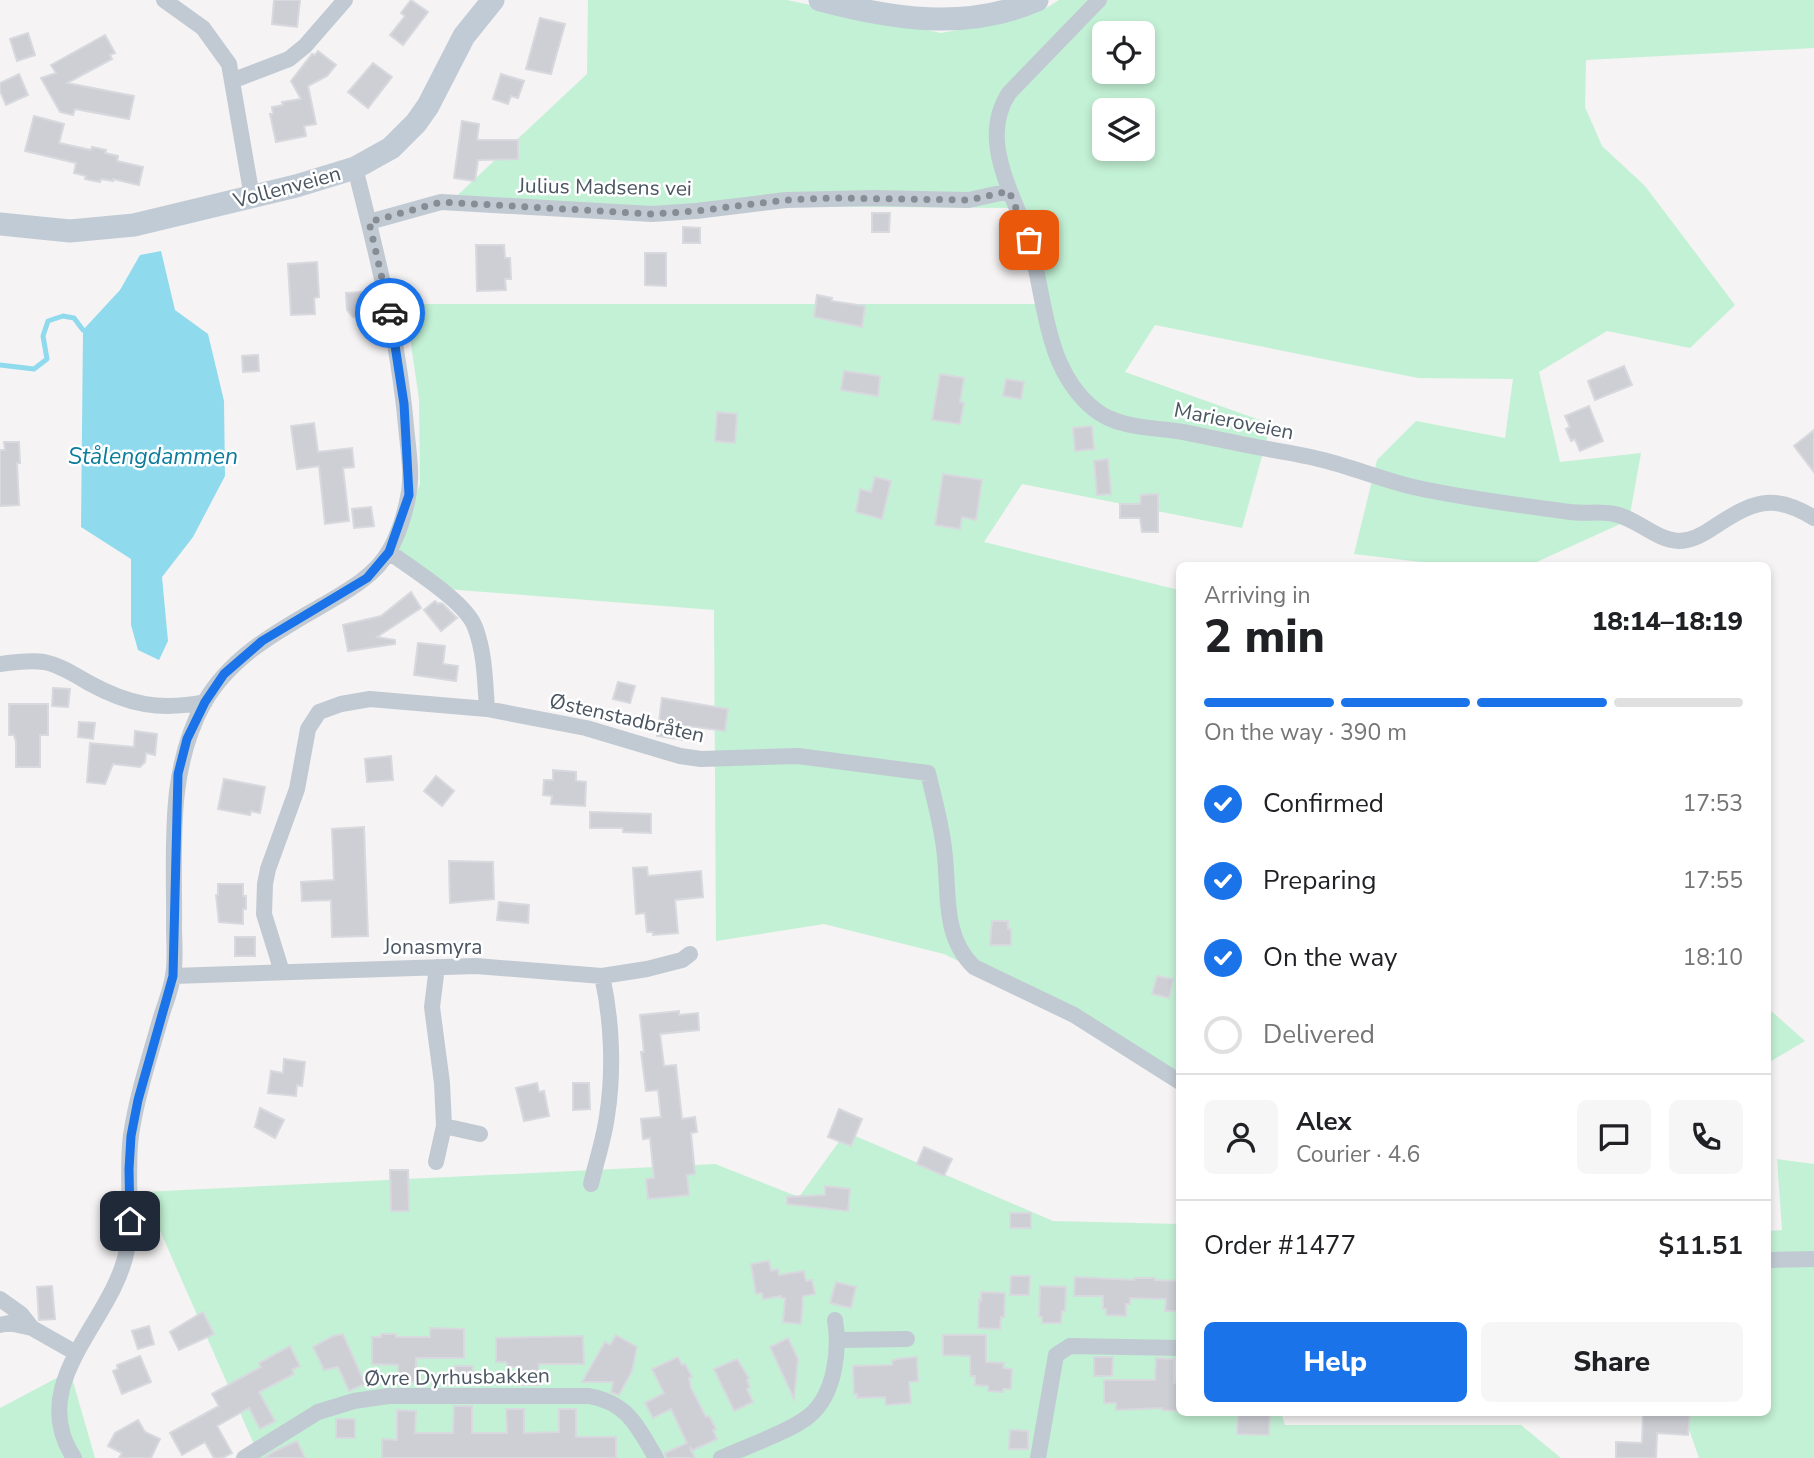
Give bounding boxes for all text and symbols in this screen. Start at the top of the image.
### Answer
map controls [1092,21,1155,161]
button: locate [1092,21,1155,84]
button: layers [1092,98,1155,161]
street label: Vollenveien [229,159,344,215]
street label: Julius Madsens vei [517,171,692,203]
pin [999,210,1059,270]
icon: bag [1010,221,1048,259]
courier [355,278,425,348]
icon: car [371,294,409,332]
street label: Marieroveien [1172,396,1296,446]
water label: Stålengdammen [68,441,238,472]
text: Arriving in [1204,580,1311,611]
text: 18:14–18:19 [1592,604,1743,639]
text: 2 min [1204,605,1325,668]
street label: Østenstadbråten [547,687,707,749]
text: On the way · 390 m [1204,717,1407,748]
icon: check [1204,785,1242,823]
text: Confirmed [1263,786,1384,821]
text: 17:53 [1683,788,1743,819]
icon: check [1204,862,1242,900]
text: Preparing [1263,863,1376,898]
text: 17:55 [1683,865,1743,896]
street label: Jonasmyra [383,933,482,961]
icon: check [1204,939,1242,977]
text: On the way [1263,940,1397,975]
text: 18:10 [1683,942,1743,973]
text: Delivered [1263,1017,1375,1052]
button: person [1204,1100,1278,1174]
button: chat [1577,1100,1651,1174]
button: phone [1669,1100,1743,1174]
text: Alex [1296,1104,1352,1139]
text: Courier · 4.6 [1296,1139,1420,1170]
pin [100,1191,160,1251]
icon: home [111,1202,149,1240]
text: Order #1477 [1204,1228,1356,1263]
text: $11.51 [1659,1228,1743,1263]
button: Help [1204,1322,1467,1402]
button: Share [1481,1322,1743,1402]
street label: Øvre Dyrhusbakken [364,1361,550,1393]

